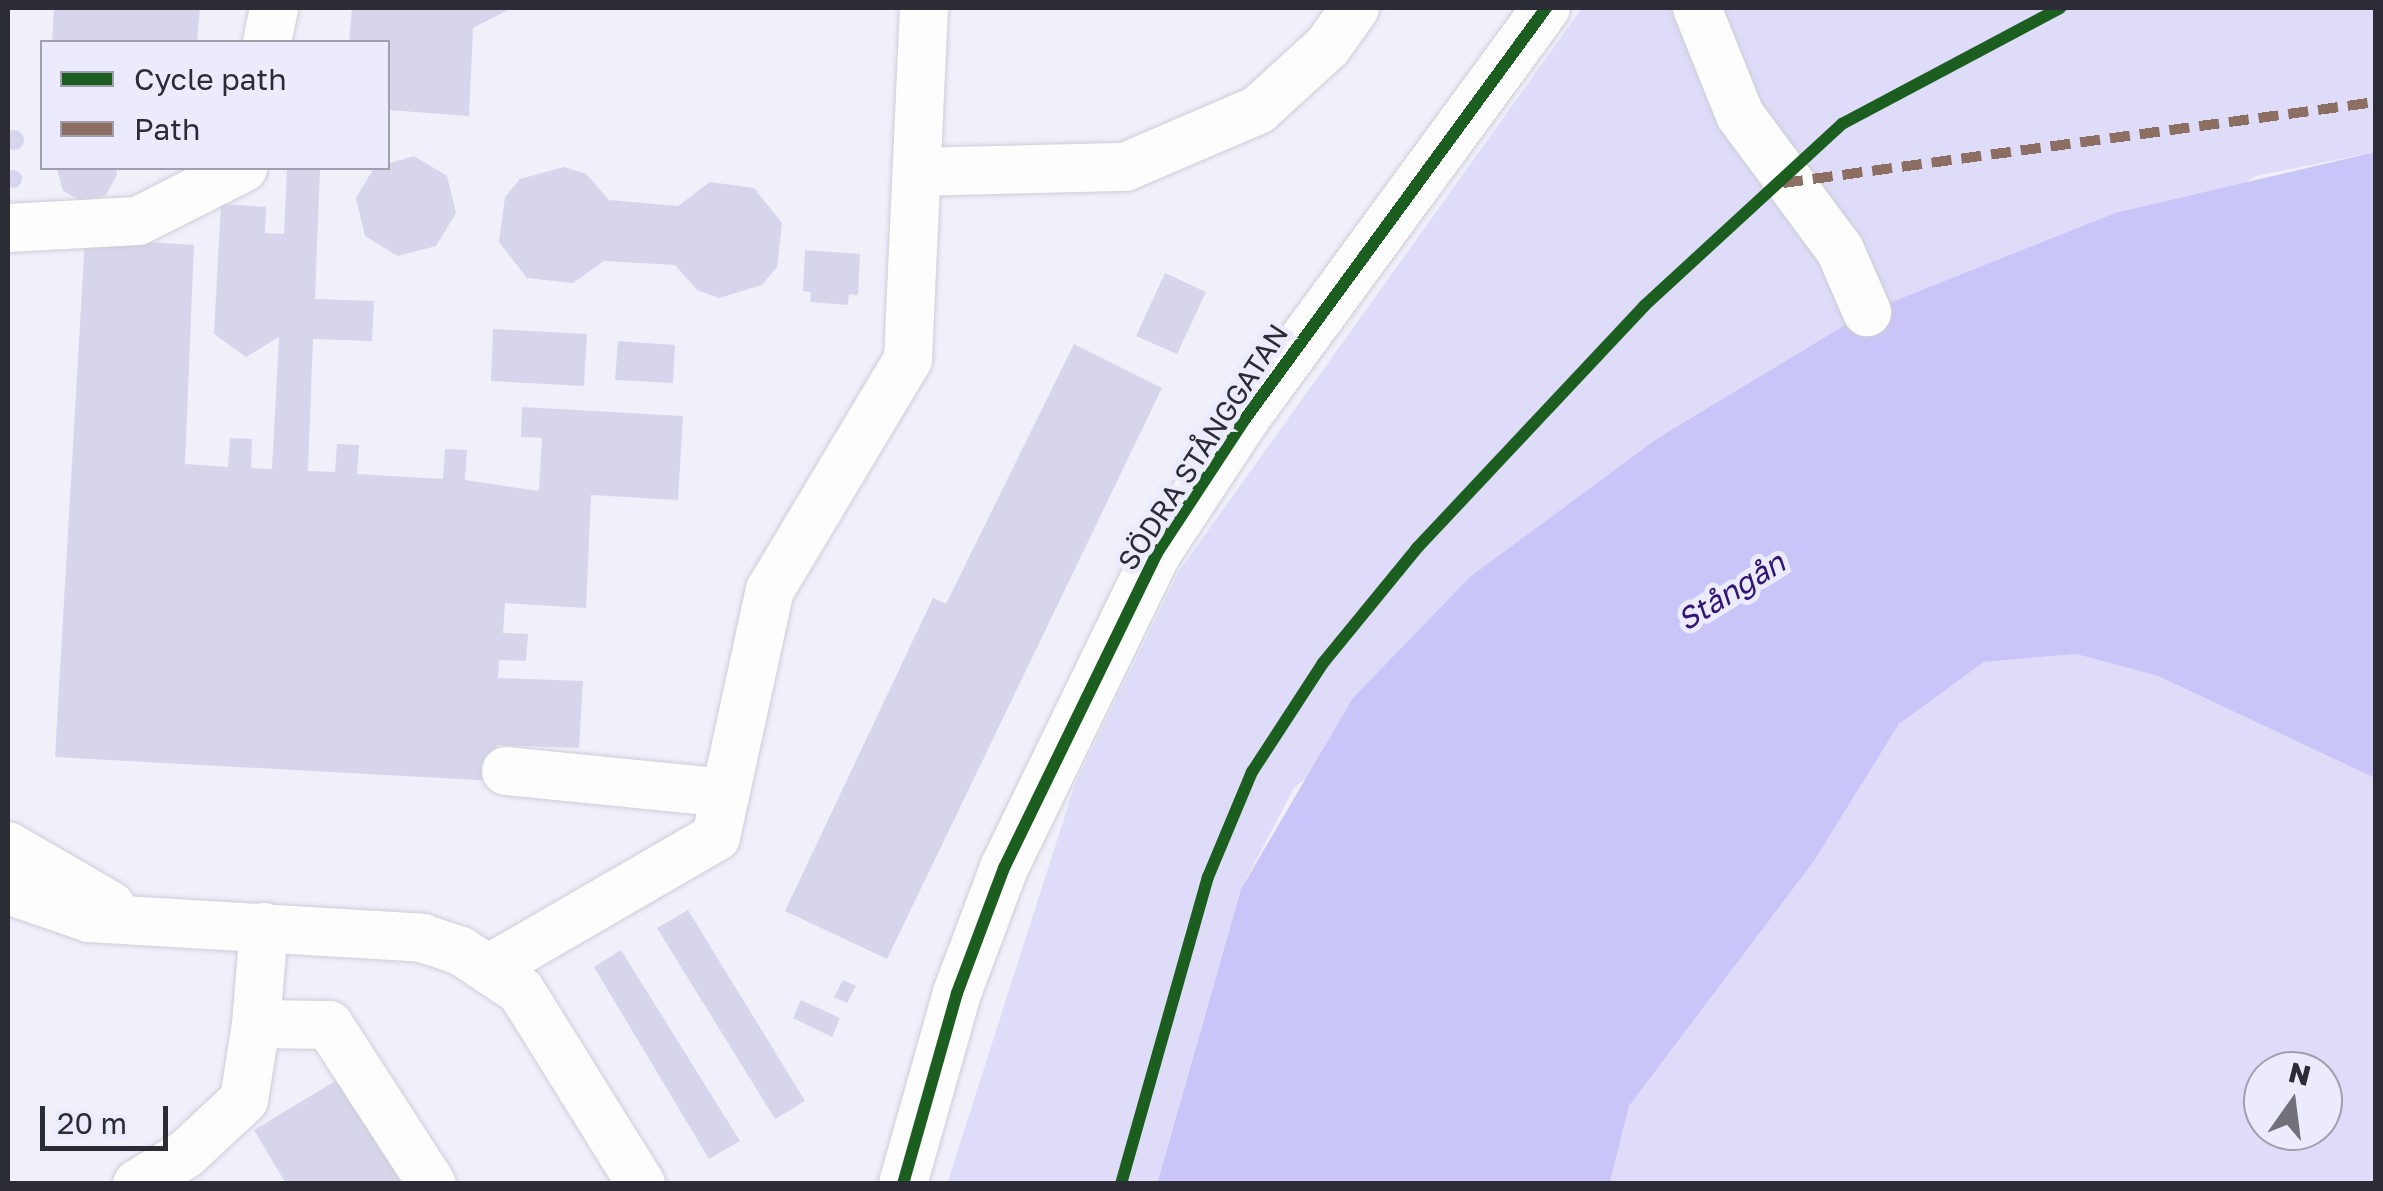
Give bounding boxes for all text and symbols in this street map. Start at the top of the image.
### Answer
legend [40,40,390,170]
text: Cycle path [134,61,287,97]
text: Path [134,111,200,147]
street label: SÖDRA STÅNGGATAN [1111,318,1295,576]
water label: Stångån [1671,544,1791,638]
north arrow [2243,1051,2343,1151]
text: N [2286,1055,2314,1092]
scale bar [45,1086,172,1148]
text: 20 m [57,1105,127,1141]

